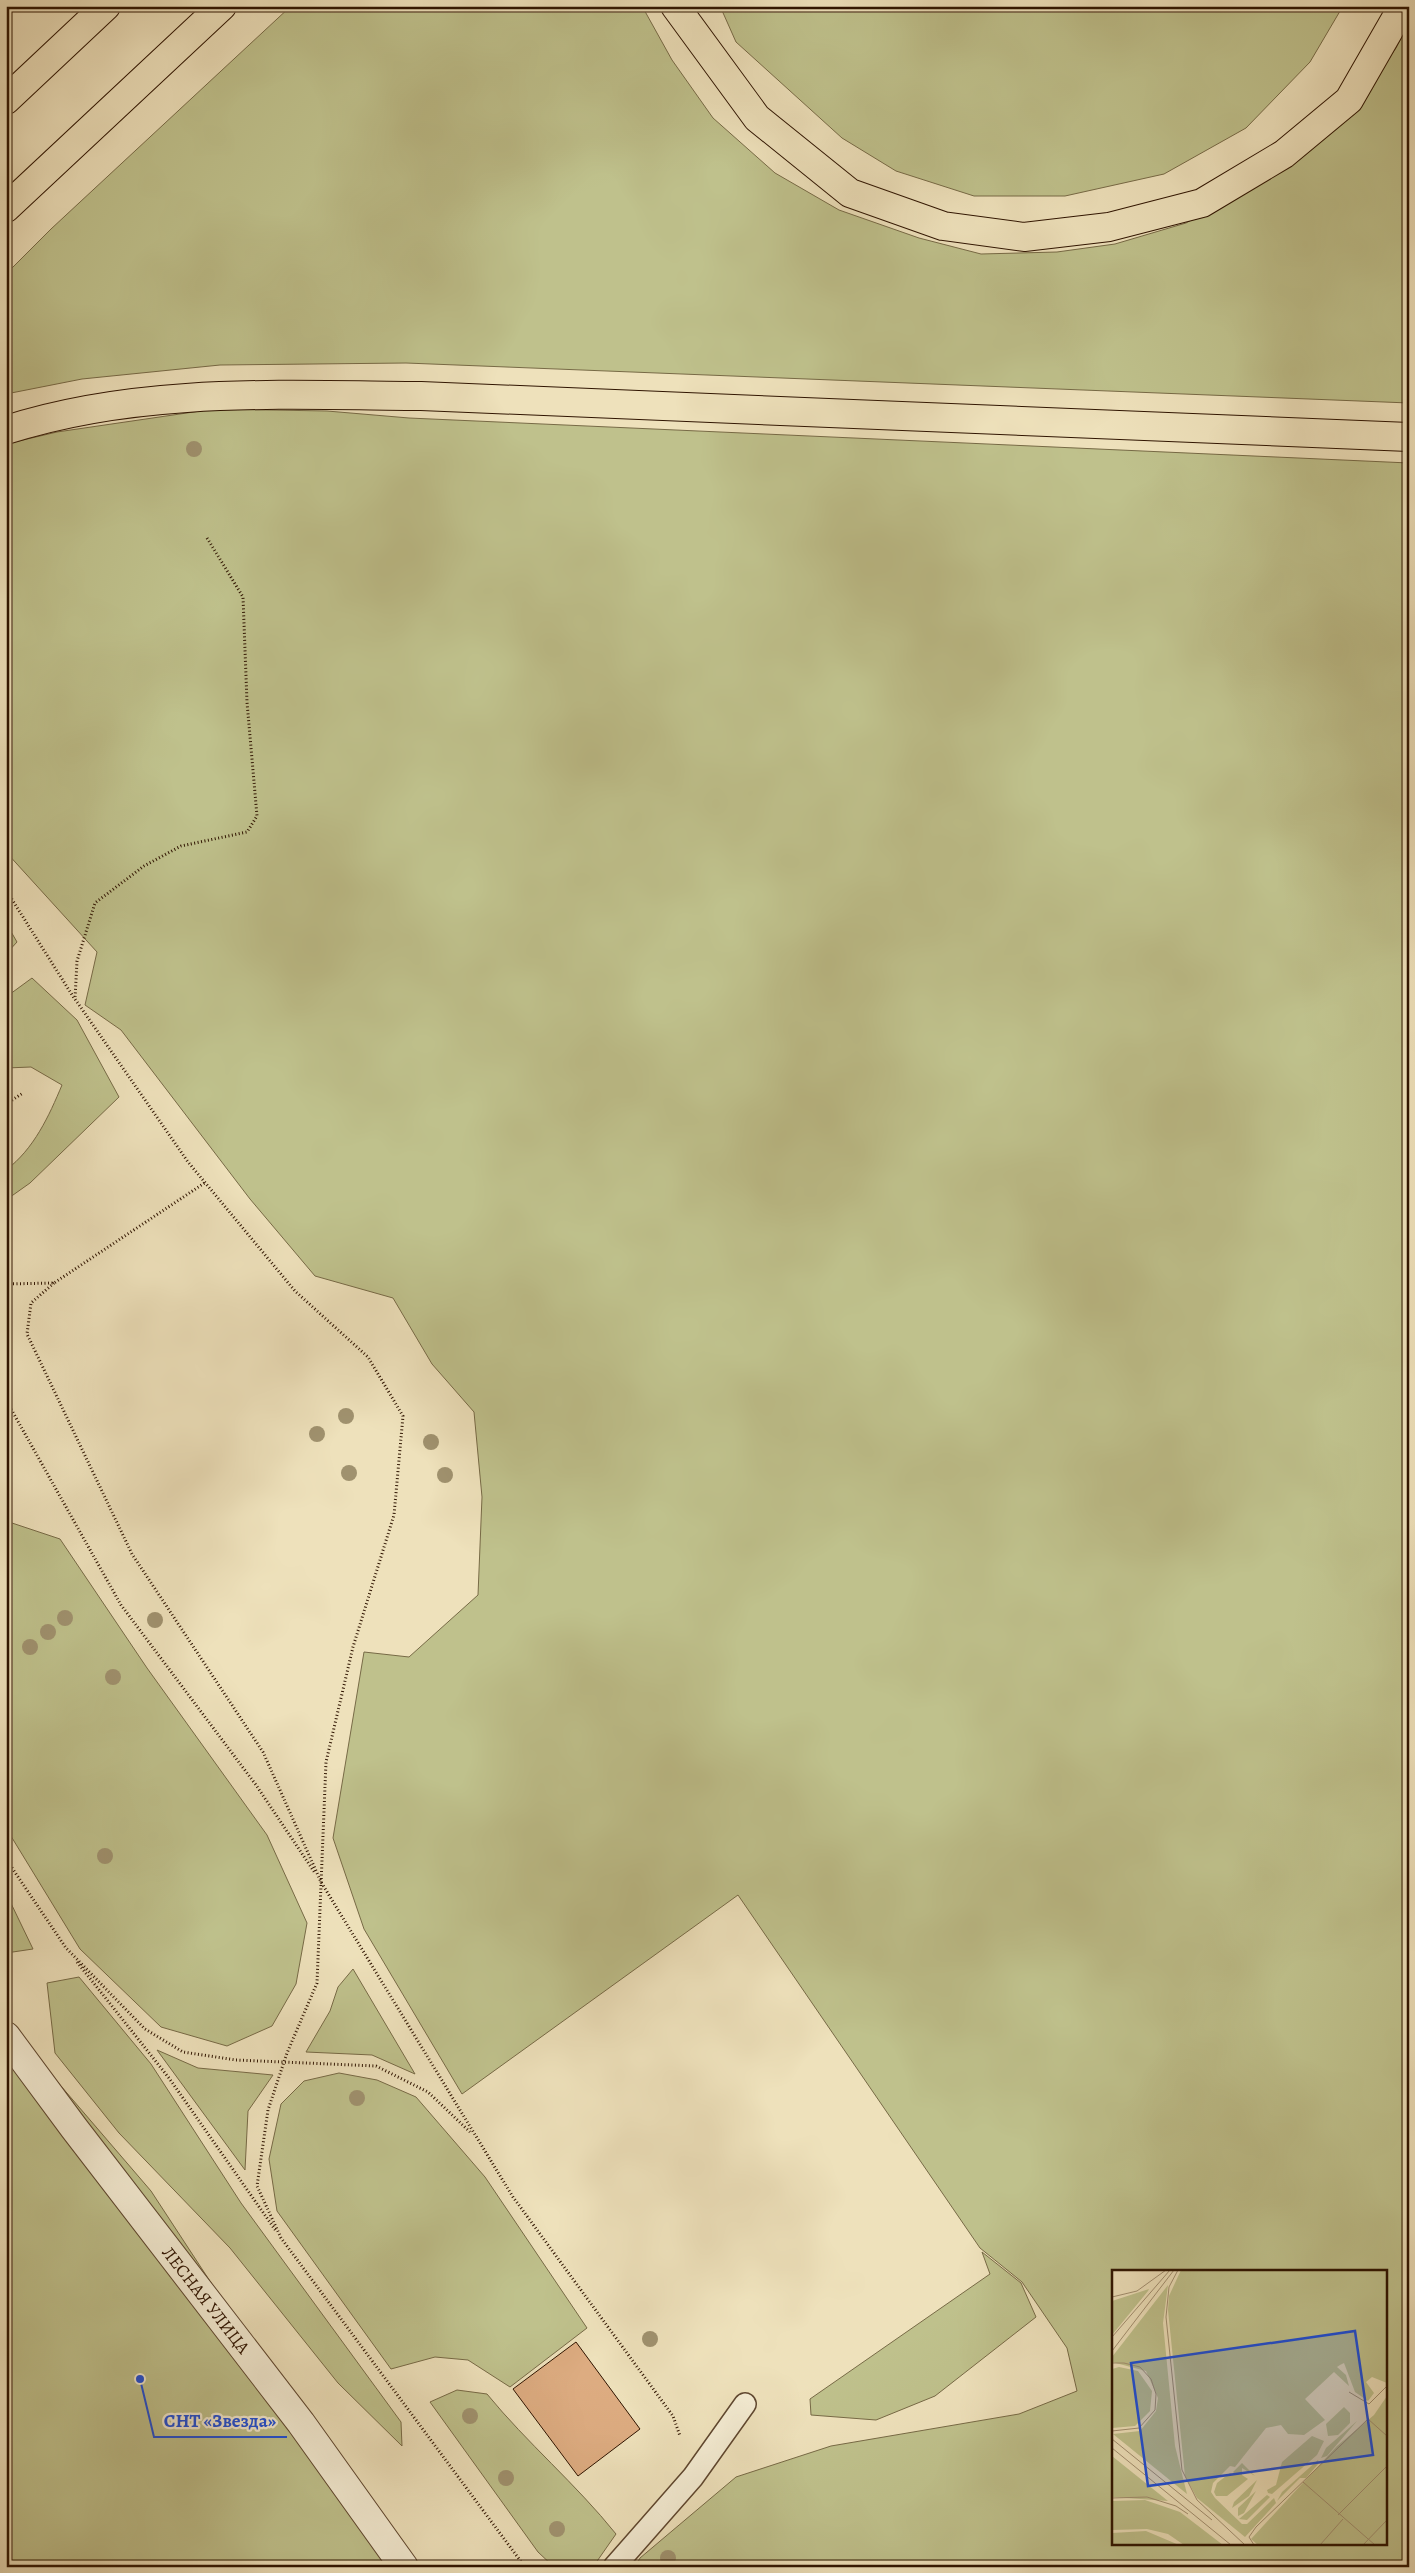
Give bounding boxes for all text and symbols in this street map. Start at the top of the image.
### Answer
street label: ЛЕСНАЯ УЛИЦА [157,2241,256,2359]
inset map [1112,2270,1388,2546]
callout: СНТ «Звезда» [154,2403,287,2437]
text: СНТ «Звезда» [164,2408,277,2434]

